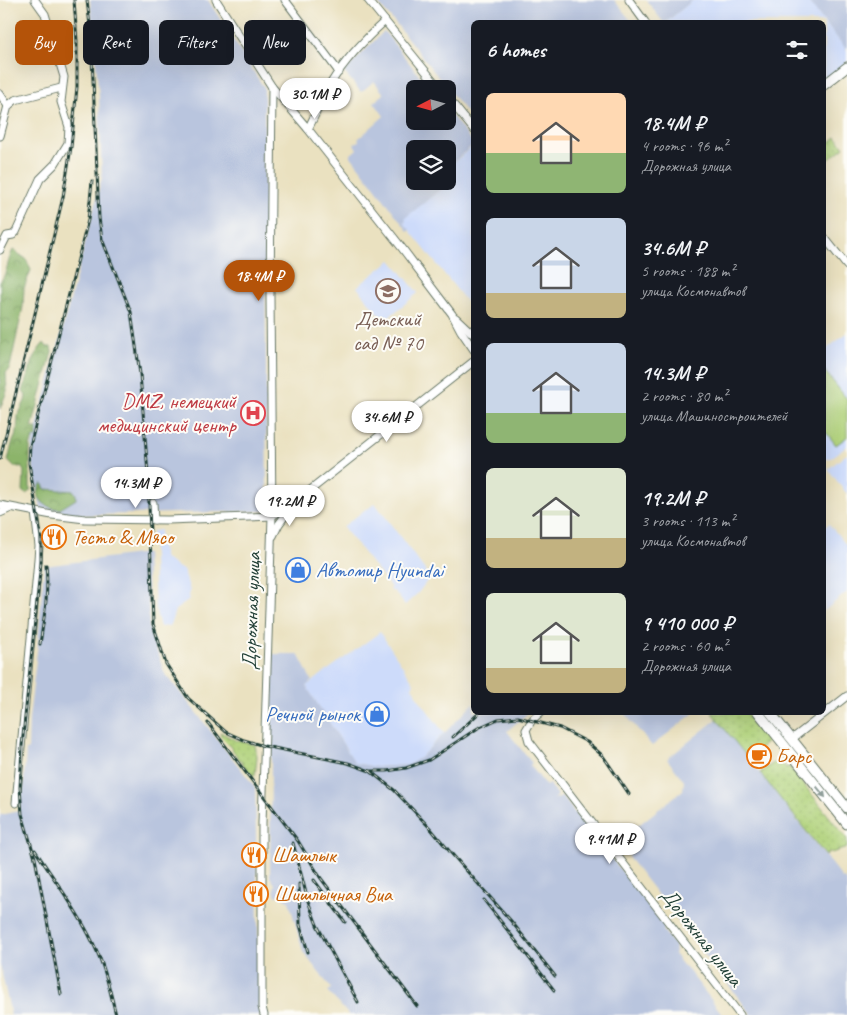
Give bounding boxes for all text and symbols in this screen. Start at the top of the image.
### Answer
chip: Buy [15,20,73,65]
chip: Rent [83,20,149,65]
chip: Filters [159,20,234,65]
chip: New [244,20,306,65]
icon: filters [783,36,811,64]
text: 6 homes [486,37,546,63]
pin: 30.1M ₽ [269,78,361,120]
north arrow [406,80,456,130]
map controls [406,80,456,190]
text: 30.1M ₽ [291,84,339,104]
text: 18.4M ₽ [641,110,705,136]
icon: home [526,113,586,173]
text: 4 rooms · 96 m² [641,136,727,156]
button: layers [406,140,456,190]
text: Дорожная улица [641,156,731,176]
text: 34.6M ₽ [641,235,705,261]
icon: home [526,238,586,298]
pin: 18.4M ₽ [213,260,305,302]
text: 5 rooms · 188 m² [641,261,735,281]
text: 18.4M ₽ [235,266,283,286]
school or university icon: Детский сад № 70 [375,278,401,304]
text: улица Космонавтов [641,281,745,301]
place label: Детский сад № 70 [353,306,424,356]
text: 14.3M ₽ [641,360,705,386]
icon: home [526,363,586,423]
text: 2 rooms · 80 m² [641,386,727,406]
place label: DMZ, немецкий медицинский центр [97,388,237,438]
hospital icon: DMZ, немецкий медицинский центр [240,400,266,426]
pin: 34.6M ₽ [341,400,433,443]
text: улица Машиностроителей [641,406,787,426]
text: 34.6M ₽ [363,407,411,427]
pin: 14.3M ₽ [90,466,182,509]
text: 14.3M ₽ [112,473,160,493]
pin: 19.2M ₽ [244,484,336,527]
text: 19.2M ₽ [641,485,705,511]
icon: home [526,488,586,548]
text: 19.2M ₽ [266,491,314,511]
text: 3 rooms · 113 m² [641,511,735,531]
restaurant icon: Тесто & Мясо [41,524,67,550]
place label: Тесто & Мясо [72,524,176,550]
text: улица Космонавтов [641,531,745,551]
street label: Дорожная улица [236,550,266,670]
shop icon: Автомир Hyundai [285,557,311,583]
place label: Автомир Hyundai [316,557,446,583]
text: 9 410 000 ₽ [641,610,733,636]
icon: home [526,613,586,673]
text: 2 rooms · 60 m² [641,636,727,656]
text: Дорожная улица [641,656,731,676]
place label: Речной рынок [265,701,362,727]
shop icon: Речной рынок [364,701,390,727]
cafe icon: Барс [746,743,772,769]
place label: Барс [776,743,813,769]
one-way arrow [815,785,826,798]
pin: 9.41M ₽ [564,822,656,865]
text: 9.41M ₽ [586,829,634,849]
restaurant icon: Шашлык [241,842,267,868]
place label: Шашлык [272,842,338,868]
restaurant icon: Шишлычная Виа [243,881,269,907]
place label: Шишлычная Виа [274,881,394,907]
street label: Дорожная улица [655,883,750,993]

